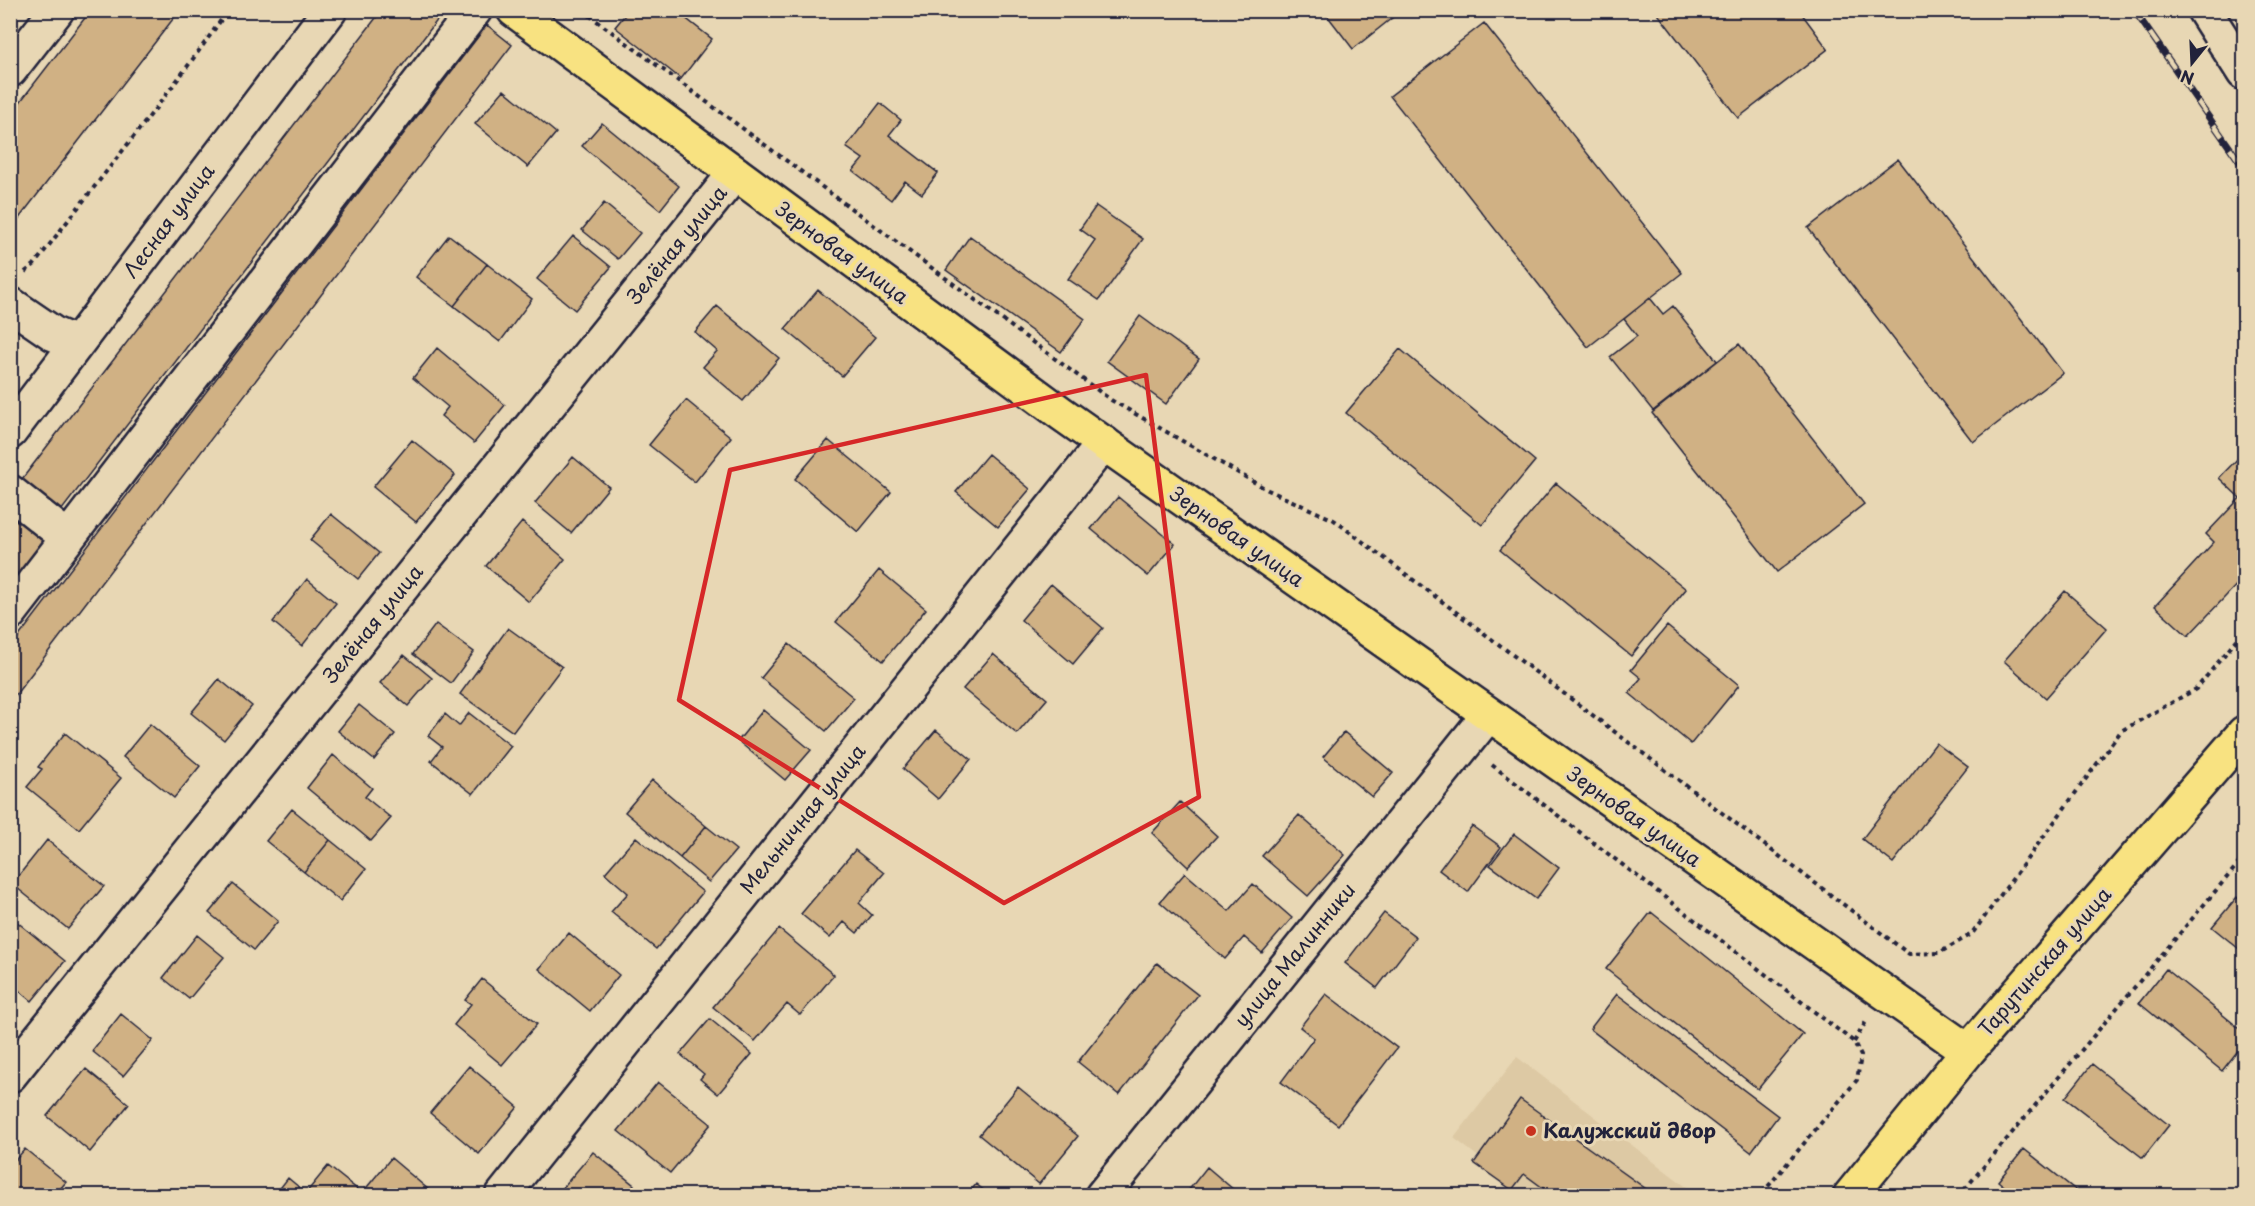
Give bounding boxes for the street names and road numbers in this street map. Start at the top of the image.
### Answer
street label: Лесная улица [115,157,221,284]
street label: Зелёная улица [619,178,734,310]
street label: Зерновая улица [770,194,916,311]
street label: Зерновая улица [1164,479,1311,594]
street label: Зелёная улица [315,557,430,689]
street label: Мельничная улица [732,737,872,900]
street label: Зерновая улица [1561,759,1708,874]
street label: улица Малинники [1226,876,1362,1033]
street label: Тарутинская улица [1971,880,2118,1043]

